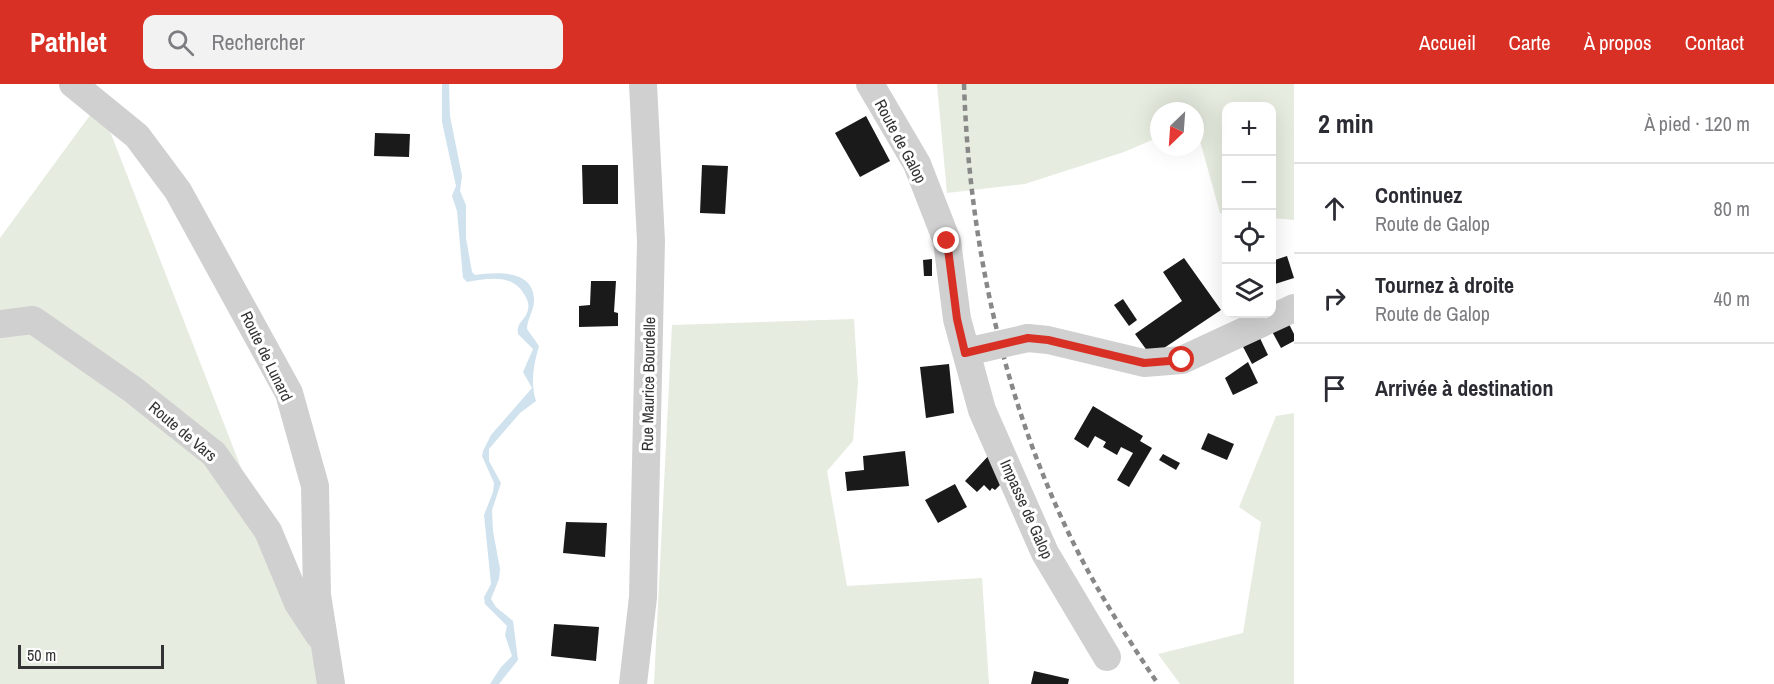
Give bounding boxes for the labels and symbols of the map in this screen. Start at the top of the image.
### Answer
street label: Route de Galop [870,95,932,187]
north arrow [1150,102,1204,156]
route end [933,227,959,253]
street label: Route de Lunard [236,307,298,405]
street label: Rue Maurice Bourdelle [636,317,660,451]
route start [1168,346,1194,372]
street label: Route de Vars [144,396,222,466]
street label: Impasse de Galop [995,456,1059,562]
scale bar [18,642,164,670]

